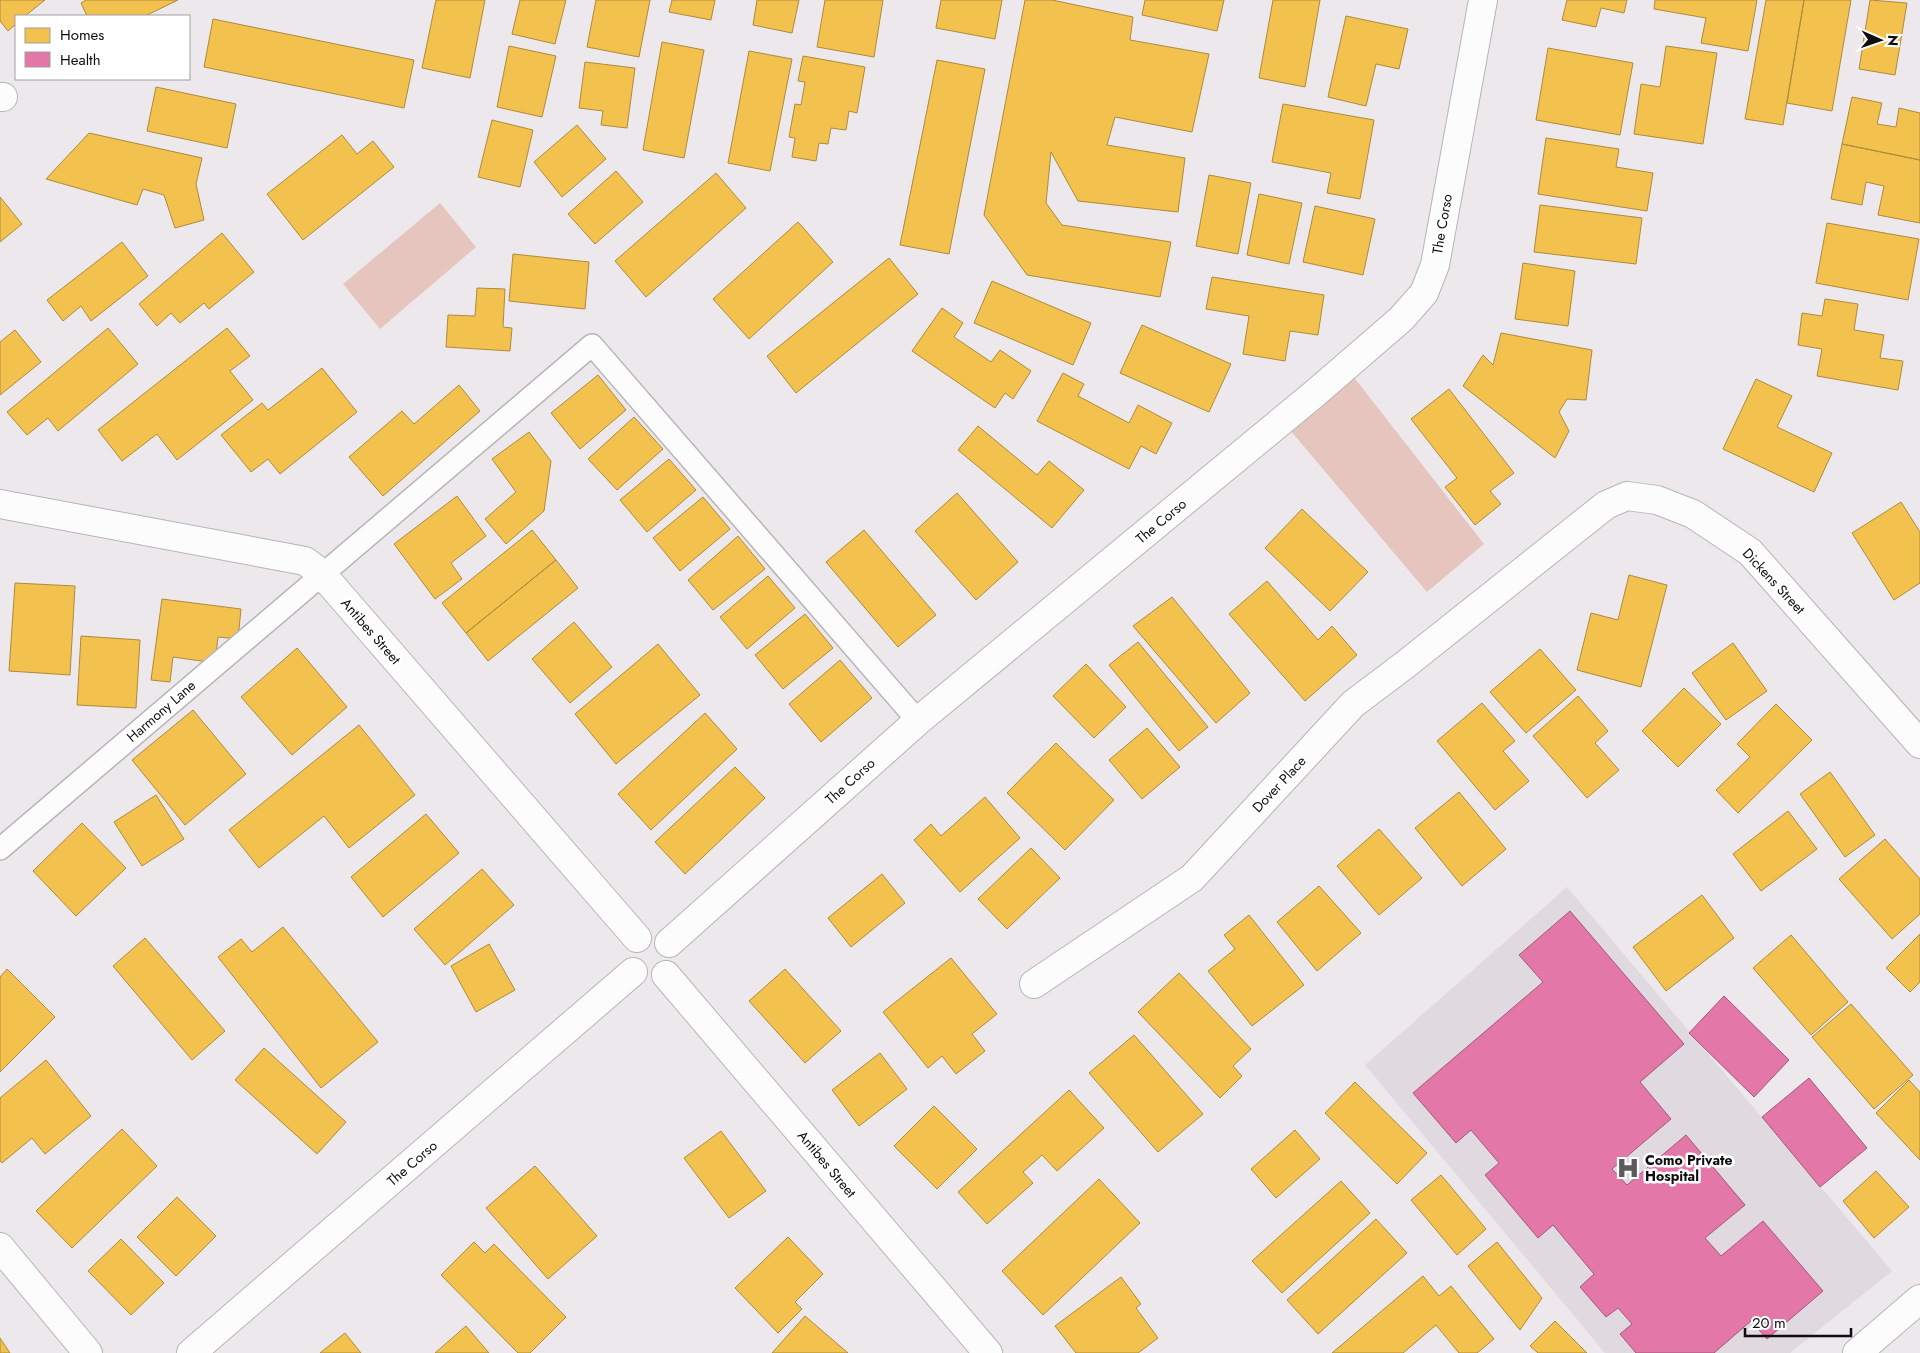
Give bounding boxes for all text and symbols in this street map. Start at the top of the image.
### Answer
legend [15,15,190,80]
north arrow [1855,15,1905,65]
text: Homes [60,24,104,46]
text: N [1883,35,1903,46]
text: Health [60,49,101,71]
street label: The Corso [1427,192,1457,256]
street label: The Corso [1131,494,1191,548]
street label: Dickens Street [1738,544,1810,619]
street label: Antibes Street [337,593,406,669]
street label: Harmony Lane [122,675,200,747]
street label: Dover Place [1248,751,1310,817]
street label: The Corso [821,753,879,809]
street label: Antibes Street [793,1126,861,1202]
street label: The Corso [383,1135,442,1190]
place label: Como Private Hospital [1645,1150,1732,1186]
hospital icon: Como Private Hospital [1615,1155,1641,1181]
scale bar [1745,1306,1851,1338]
text: 20 m [1752,1312,1786,1334]

